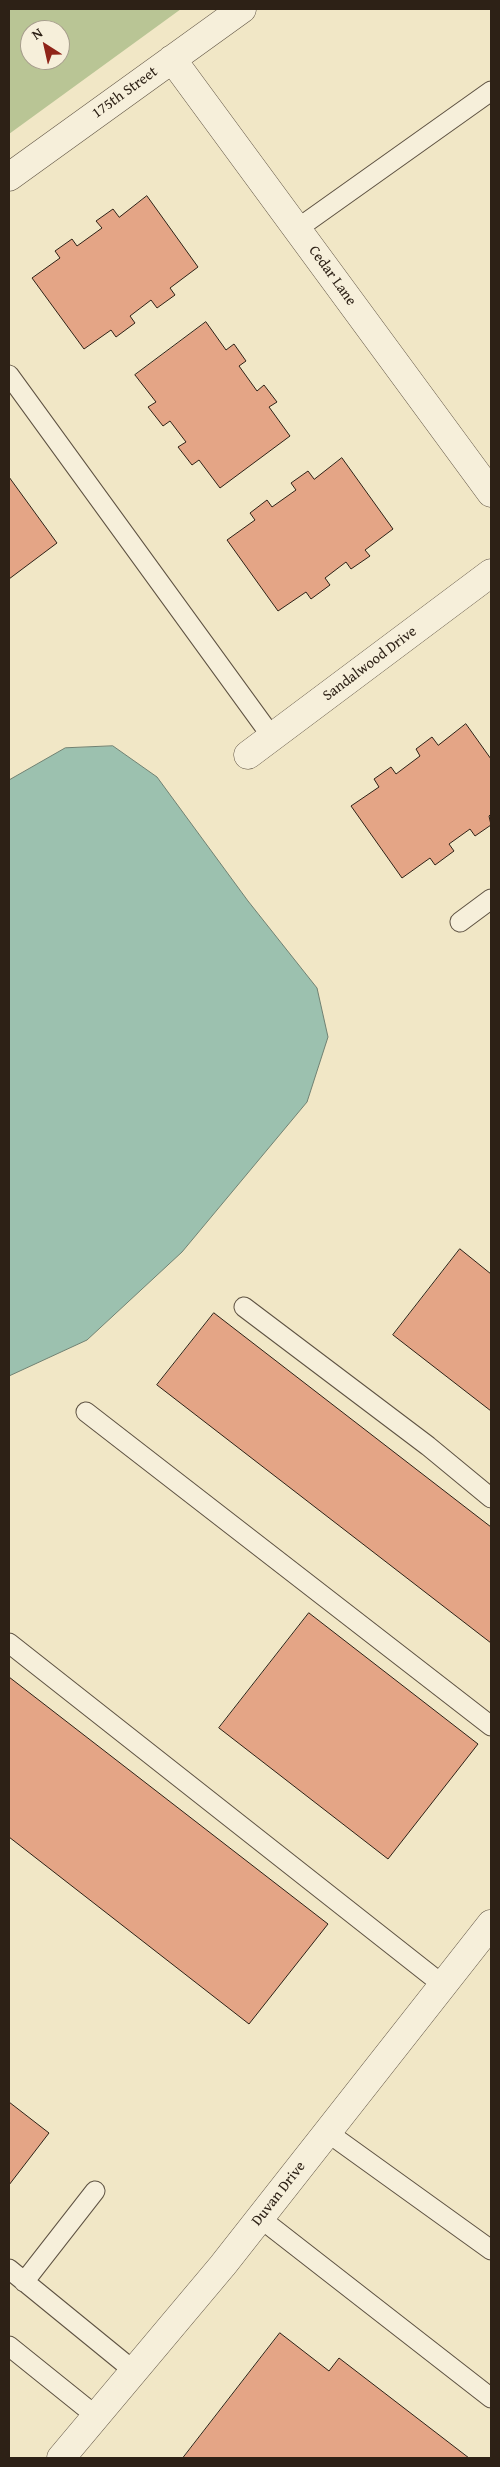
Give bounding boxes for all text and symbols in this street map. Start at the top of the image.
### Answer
north arrow [20,20,70,70]
text: N [27,23,47,44]
street label: 175th Street [89,63,161,123]
street label: Cedar Lane [304,243,360,309]
street label: Sandalwood Drive [320,623,420,705]
street label: Duvan Drive [248,2158,310,2230]

